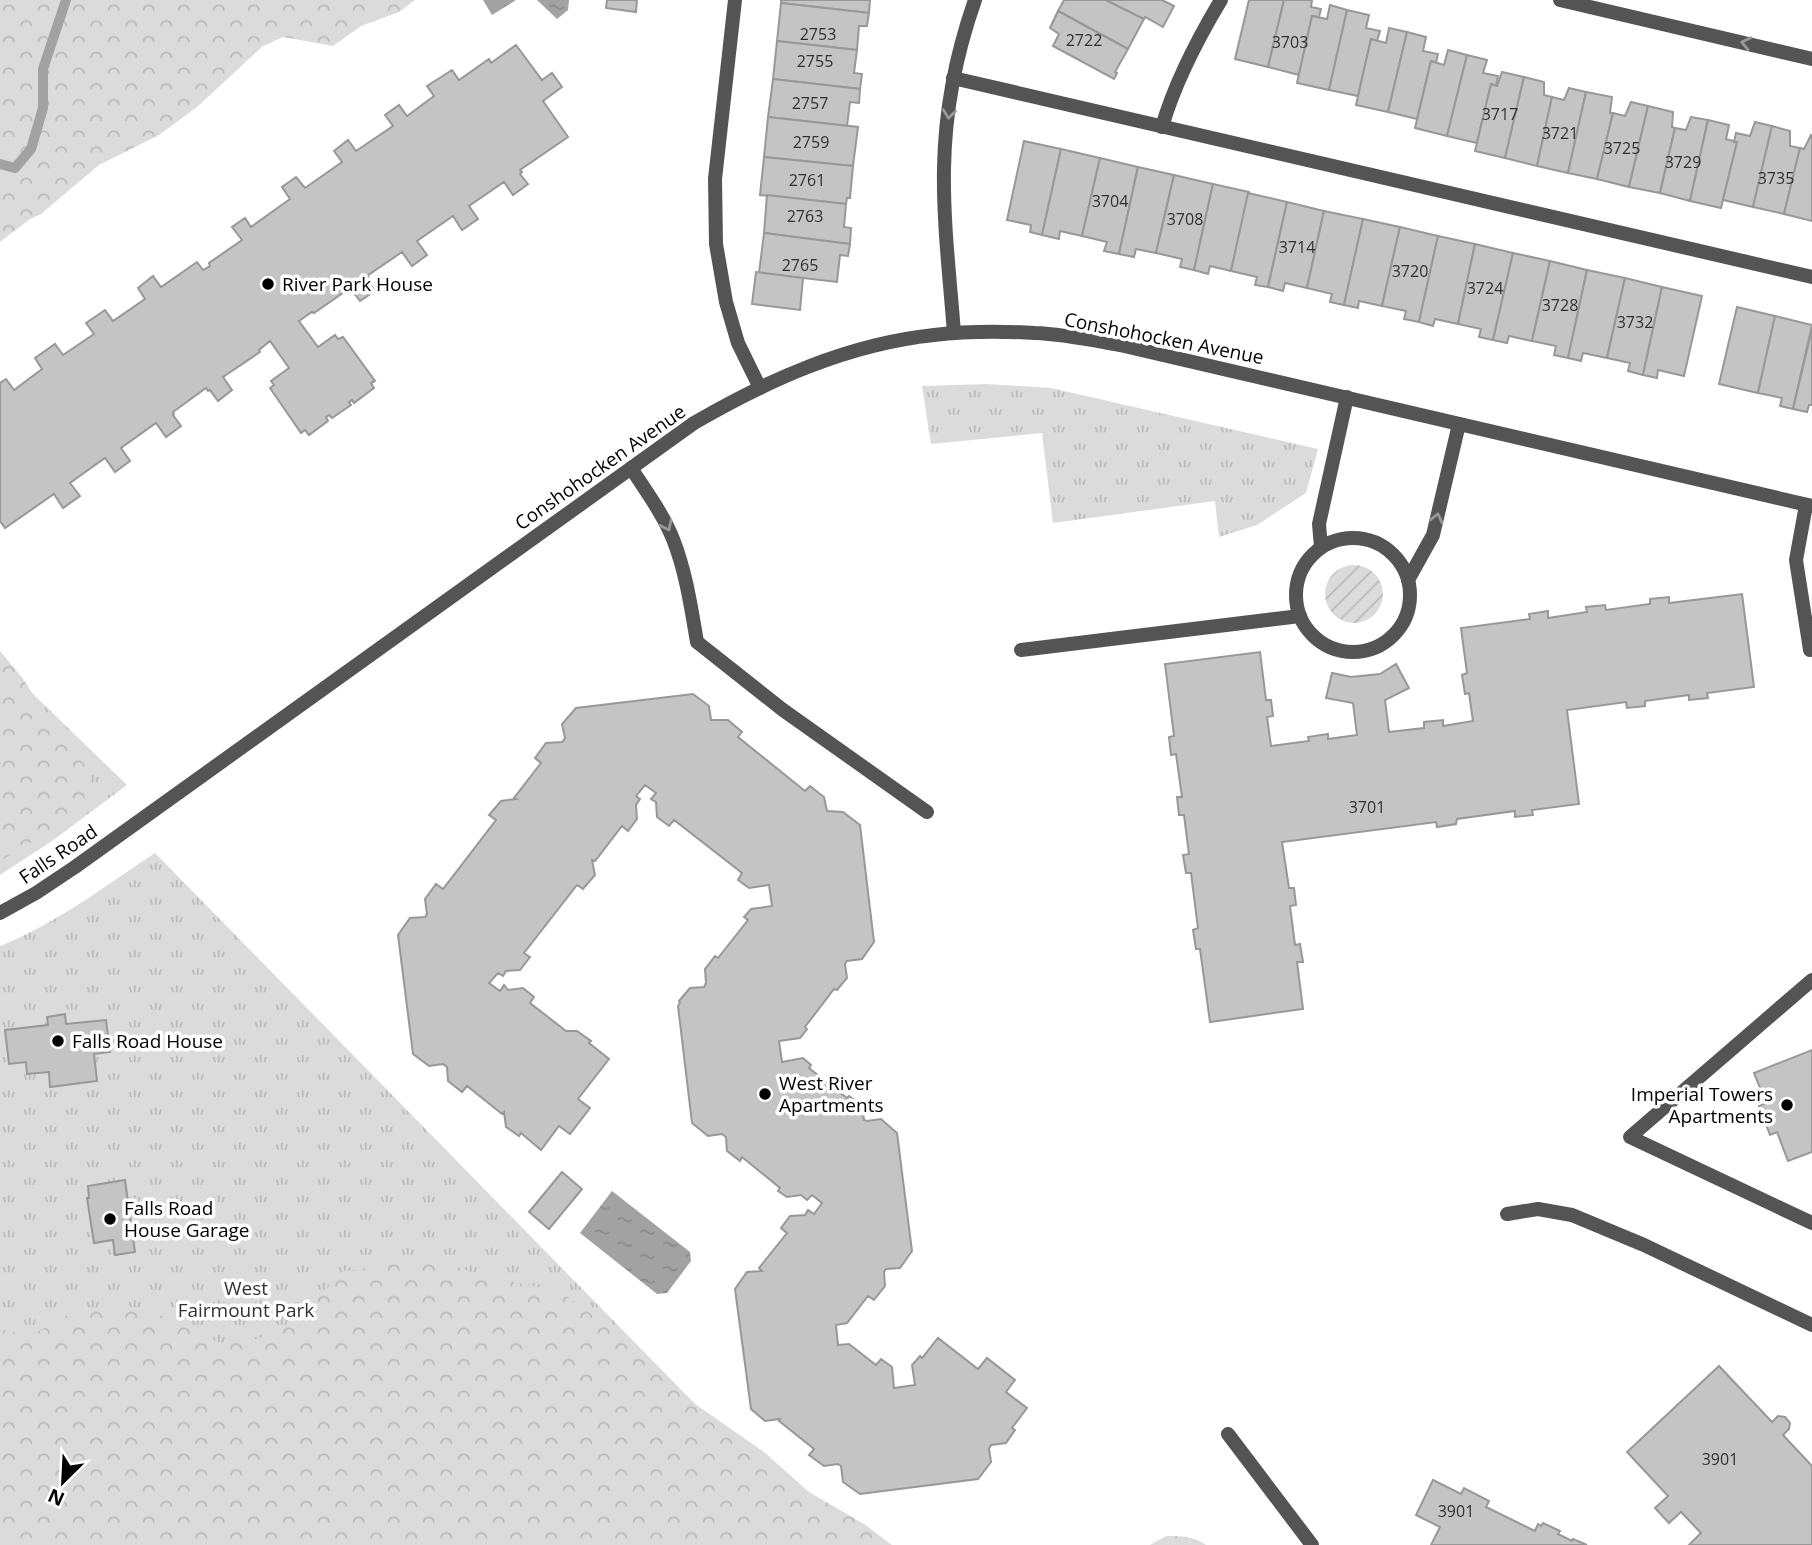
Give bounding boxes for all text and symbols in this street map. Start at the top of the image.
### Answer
house number: 2753 [800,23,836,45]
house number: 2722 [1066,29,1102,51]
house number: 3703 [1272,31,1308,53]
one-way arrow [1740,37,1752,51]
house number: 2755 [797,50,833,72]
house number: 2757 [792,92,828,114]
house number: 3717 [1482,103,1518,125]
one-way arrow [941,108,956,120]
house number: 3721 [1542,122,1578,144]
house number: 2759 [793,131,829,153]
house number: 3725 [1604,137,1640,159]
house number: 3729 [1665,151,1701,173]
house number: 3735 [1758,167,1794,189]
house number: 2761 [789,169,825,191]
house number: 3704 [1092,190,1128,212]
house number: 2763 [787,205,823,227]
house number: 3708 [1167,208,1203,230]
house number: 3714 [1279,236,1315,258]
house number: 2765 [782,254,818,276]
house number: 3720 [1392,260,1428,282]
place label: River Park House [282,271,433,297]
marker: River Park House [260,276,276,292]
house number: 3724 [1467,277,1503,299]
house number: 3728 [1542,294,1578,316]
street label: Conshohocken Avenue [1062,306,1266,370]
house number: 3732 [1617,311,1653,333]
street label: Conshohocken Avenue [509,398,691,536]
one-way arrow [1428,512,1443,524]
one-way arrow [658,519,672,531]
house number: 3701 [1349,796,1385,818]
street label: Falls Road [14,818,102,890]
place label: Falls Road House [72,1028,223,1054]
marker: Falls Road House [50,1033,66,1049]
place label: West River Apartments [779,1070,883,1118]
place label: Imperial Towers Apartments [1631,1081,1773,1129]
marker: West River Apartments [757,1086,773,1102]
marker: Imperial Towers Apartments [1779,1097,1795,1113]
place label: Falls Road House Garage [124,1195,249,1243]
marker: Falls Road House Garage [102,1211,118,1227]
park label: West Fairmount Park [178,1275,314,1323]
north arrow [28,1447,98,1517]
house number: 3901 [1702,1448,1738,1470]
text: N [44,1483,68,1513]
house number: 3901 [1438,1500,1474,1522]

